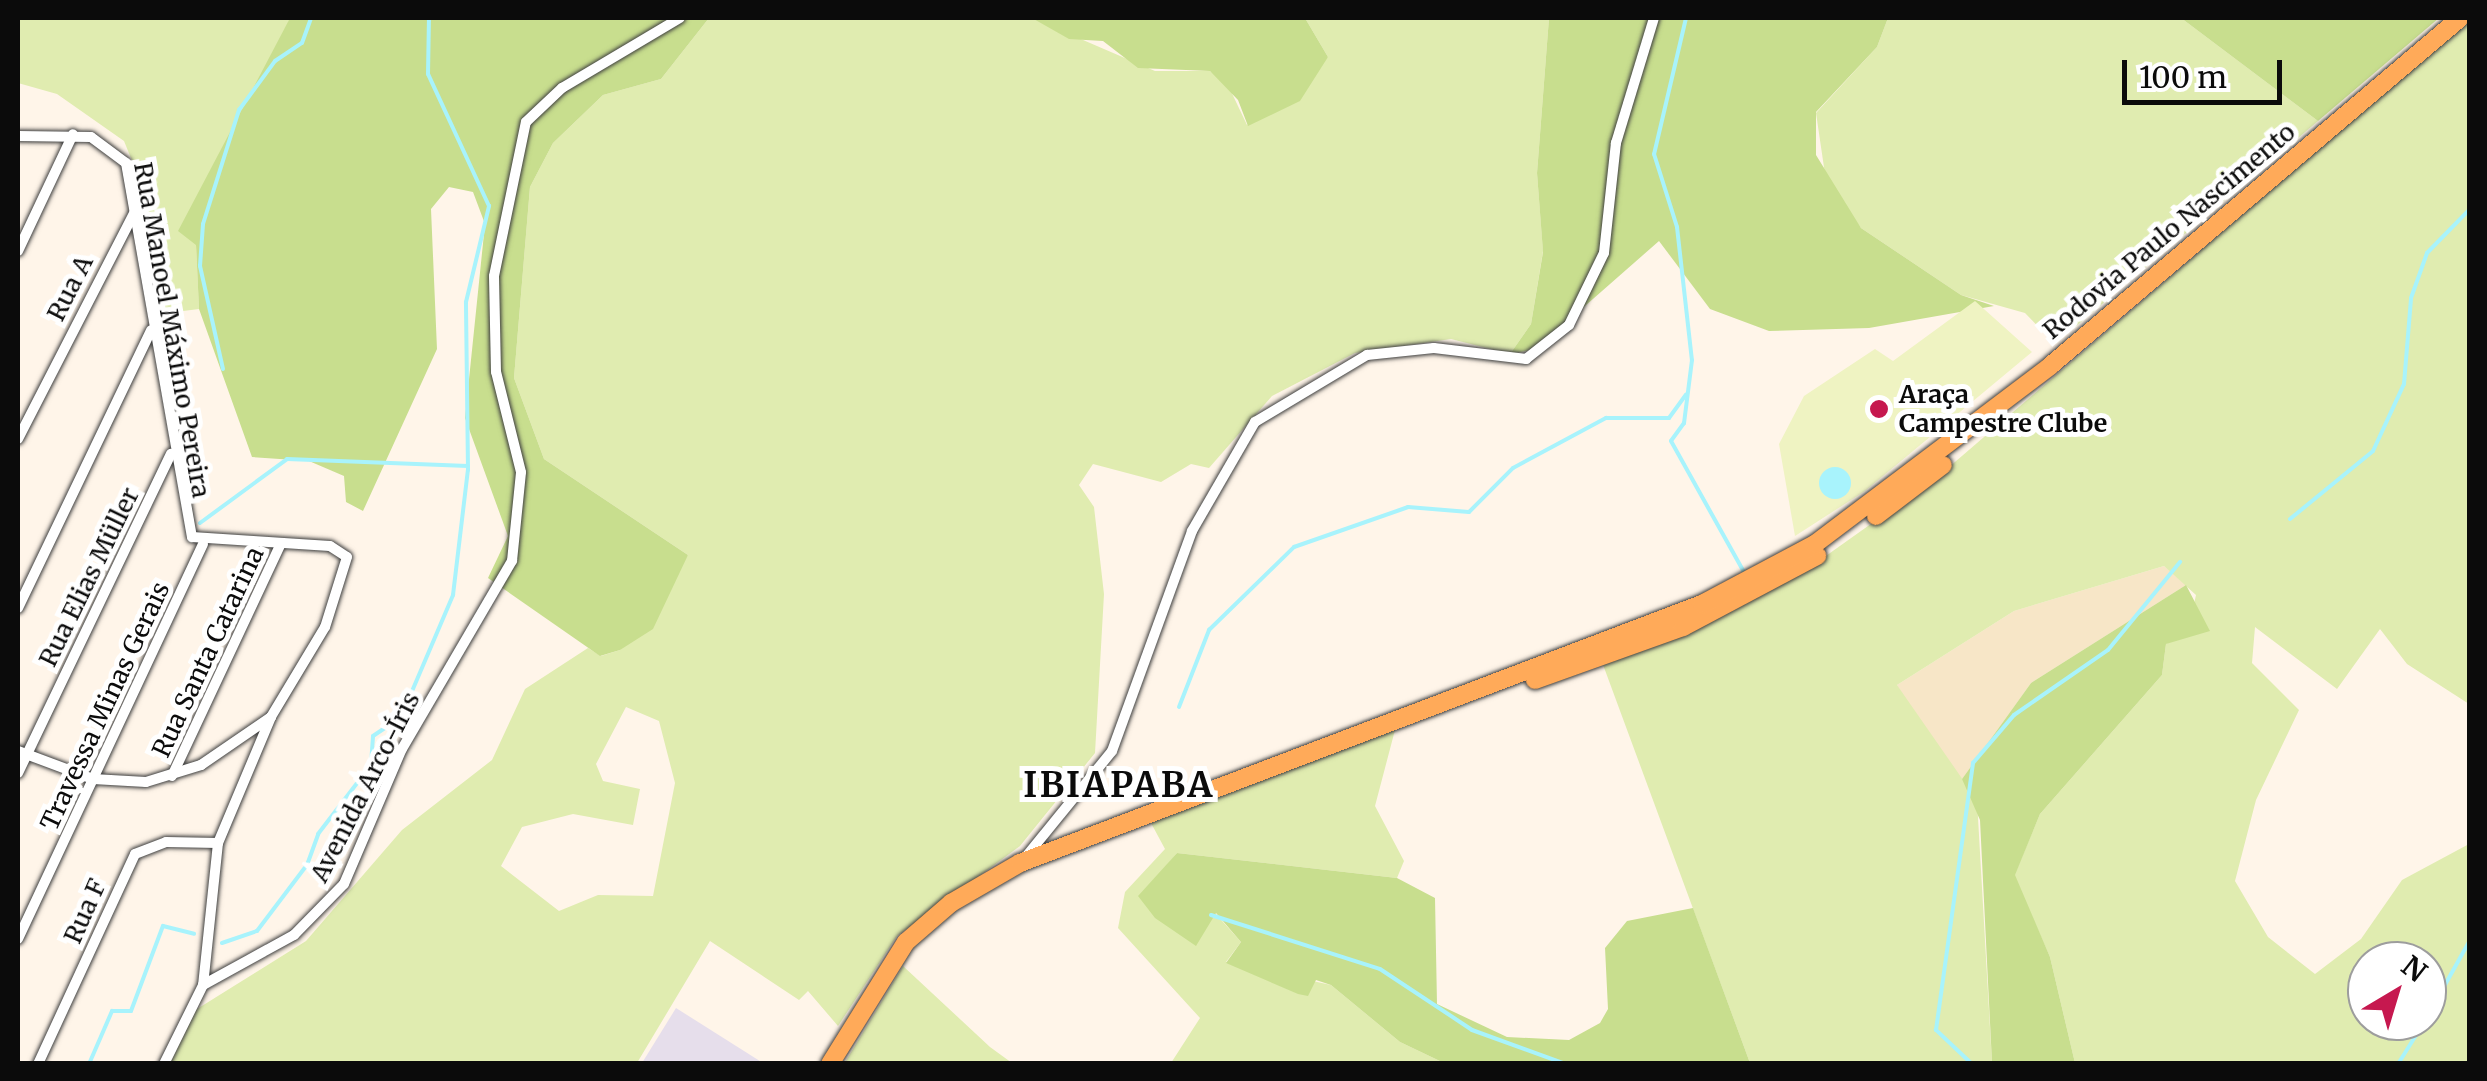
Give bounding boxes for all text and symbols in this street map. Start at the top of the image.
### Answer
scale bar [2127,40,2287,102]
text: 100 m [2139,58,2227,96]
street label: Rodovia Paulo Nascimento [2037,117,2301,345]
street label: Rua Manoel Máximo Pereira [128,160,216,500]
street label: Rua A [41,250,99,326]
place label: Araça Campestre Clube [1899,380,2107,439]
marker: Araça Campestre Clube [1868,398,1890,420]
street label: Rua Elias Müller [33,483,145,671]
street label: Rua Santa Catarina [146,542,270,762]
street label: Travessa Minas Gerais [34,577,176,835]
street label: Avenida Arco-Íris [304,687,426,887]
district label: IBIAPABA [1023,764,1215,806]
street label: Rua F [58,874,112,948]
north arrow [2347,941,2447,1041]
text: N [2394,948,2434,990]

